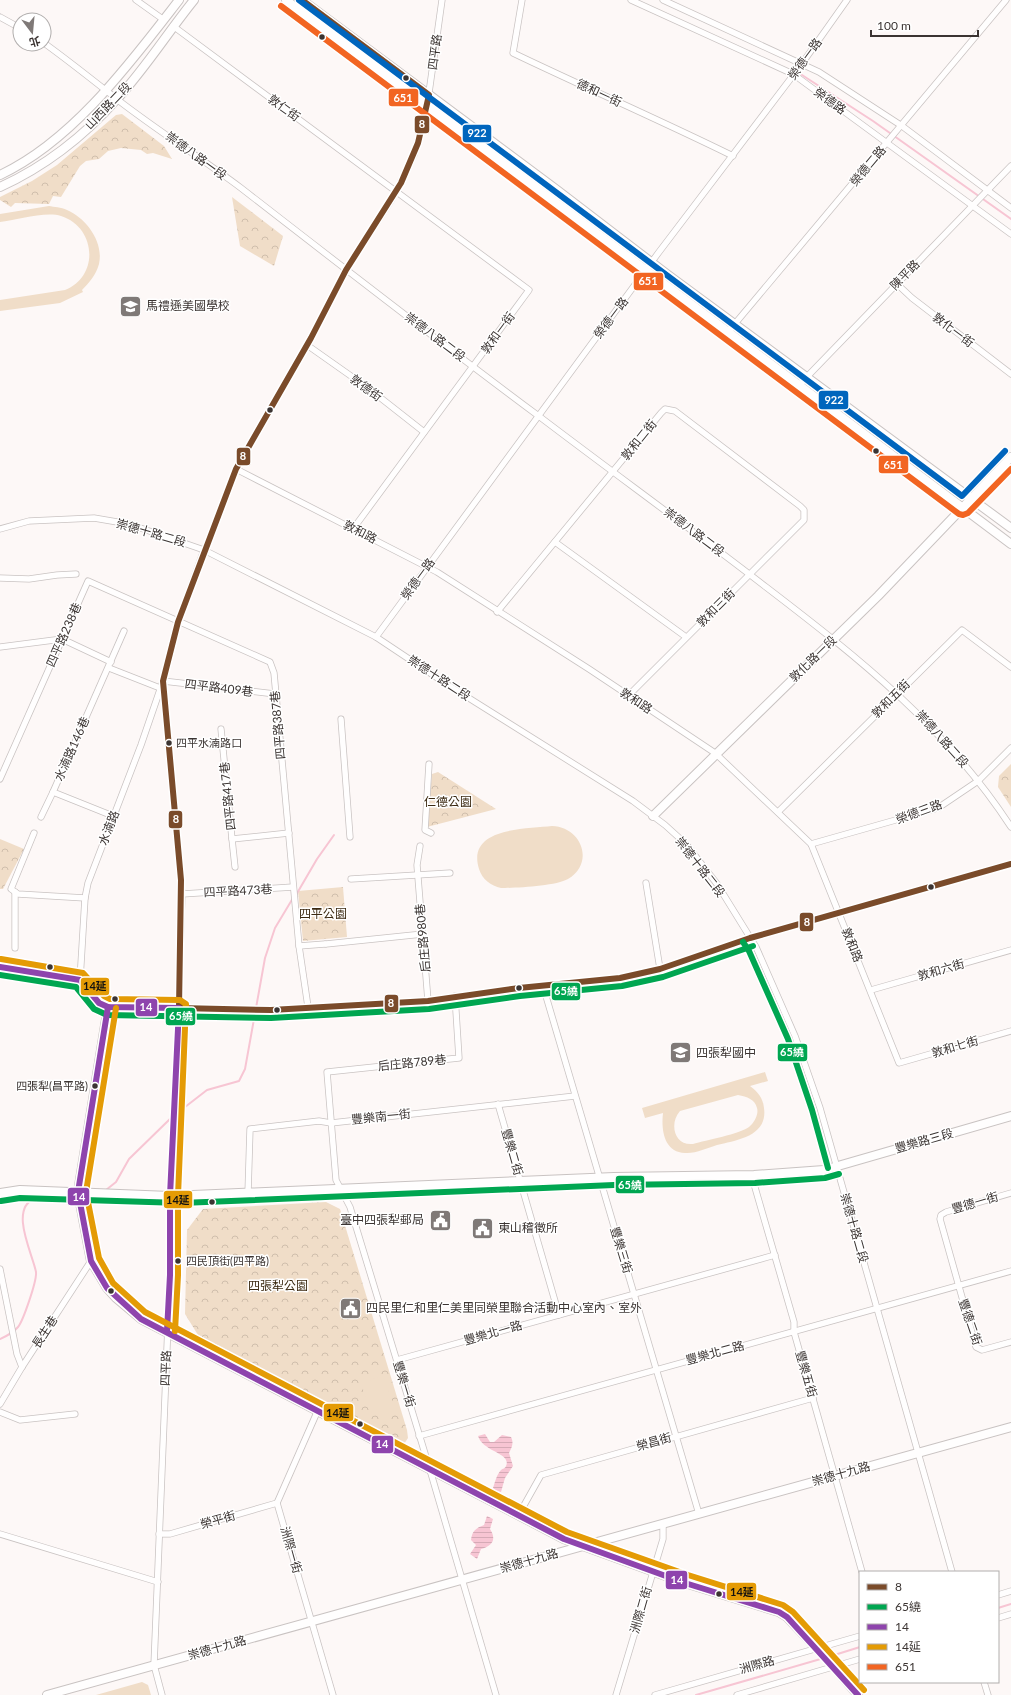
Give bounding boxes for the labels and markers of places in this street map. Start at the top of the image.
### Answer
unlabelled marker [317,32,327,42]
unlabelled marker [401,73,411,83]
school or university icon: 馬禮遜美國學校 [118,293,144,319]
place label: 馬禮遜美國學校 [146,298,230,313]
unlabelled marker [265,405,275,415]
unlabelled marker [871,446,881,456]
place label: 四平水湳路口 [176,736,242,749]
marker: 四平水湳路口 [164,738,174,748]
unlabelled marker [926,882,936,892]
unlabelled marker [45,962,55,972]
unlabelled marker [514,983,524,993]
unlabelled marker [110,994,120,1004]
unlabelled marker [272,1005,282,1015]
school or university icon: 四張犁國中 [667,1040,693,1066]
place label: 四張犁國中 [696,1045,756,1060]
place label: 四張犁(昌平路) [16,1079,88,1092]
marker: 四張犁(昌平路) [90,1081,100,1091]
unlabelled marker [207,1197,217,1207]
public building icon: 臺中四張犁郵局 [427,1207,453,1233]
place label: 臺中四張犁郵局 [340,1212,424,1227]
public building icon: 東山稽徵所 [469,1215,495,1241]
place label: 東山稽徵所 [498,1220,558,1235]
place label: 四民頂街(四平路) [186,1254,269,1267]
marker: 四民頂街(四平路) [173,1256,183,1266]
unlabelled marker [106,1286,116,1296]
public building icon: 四民里仁和里仁美里同榮里聯合活動中心室內、室外 [337,1295,363,1321]
place label: 四民里仁和里仁美里同榮里聯合活動中心室內、室外 [366,1300,642,1315]
unlabelled marker [355,1419,365,1429]
unlabelled marker [714,1589,724,1599]

